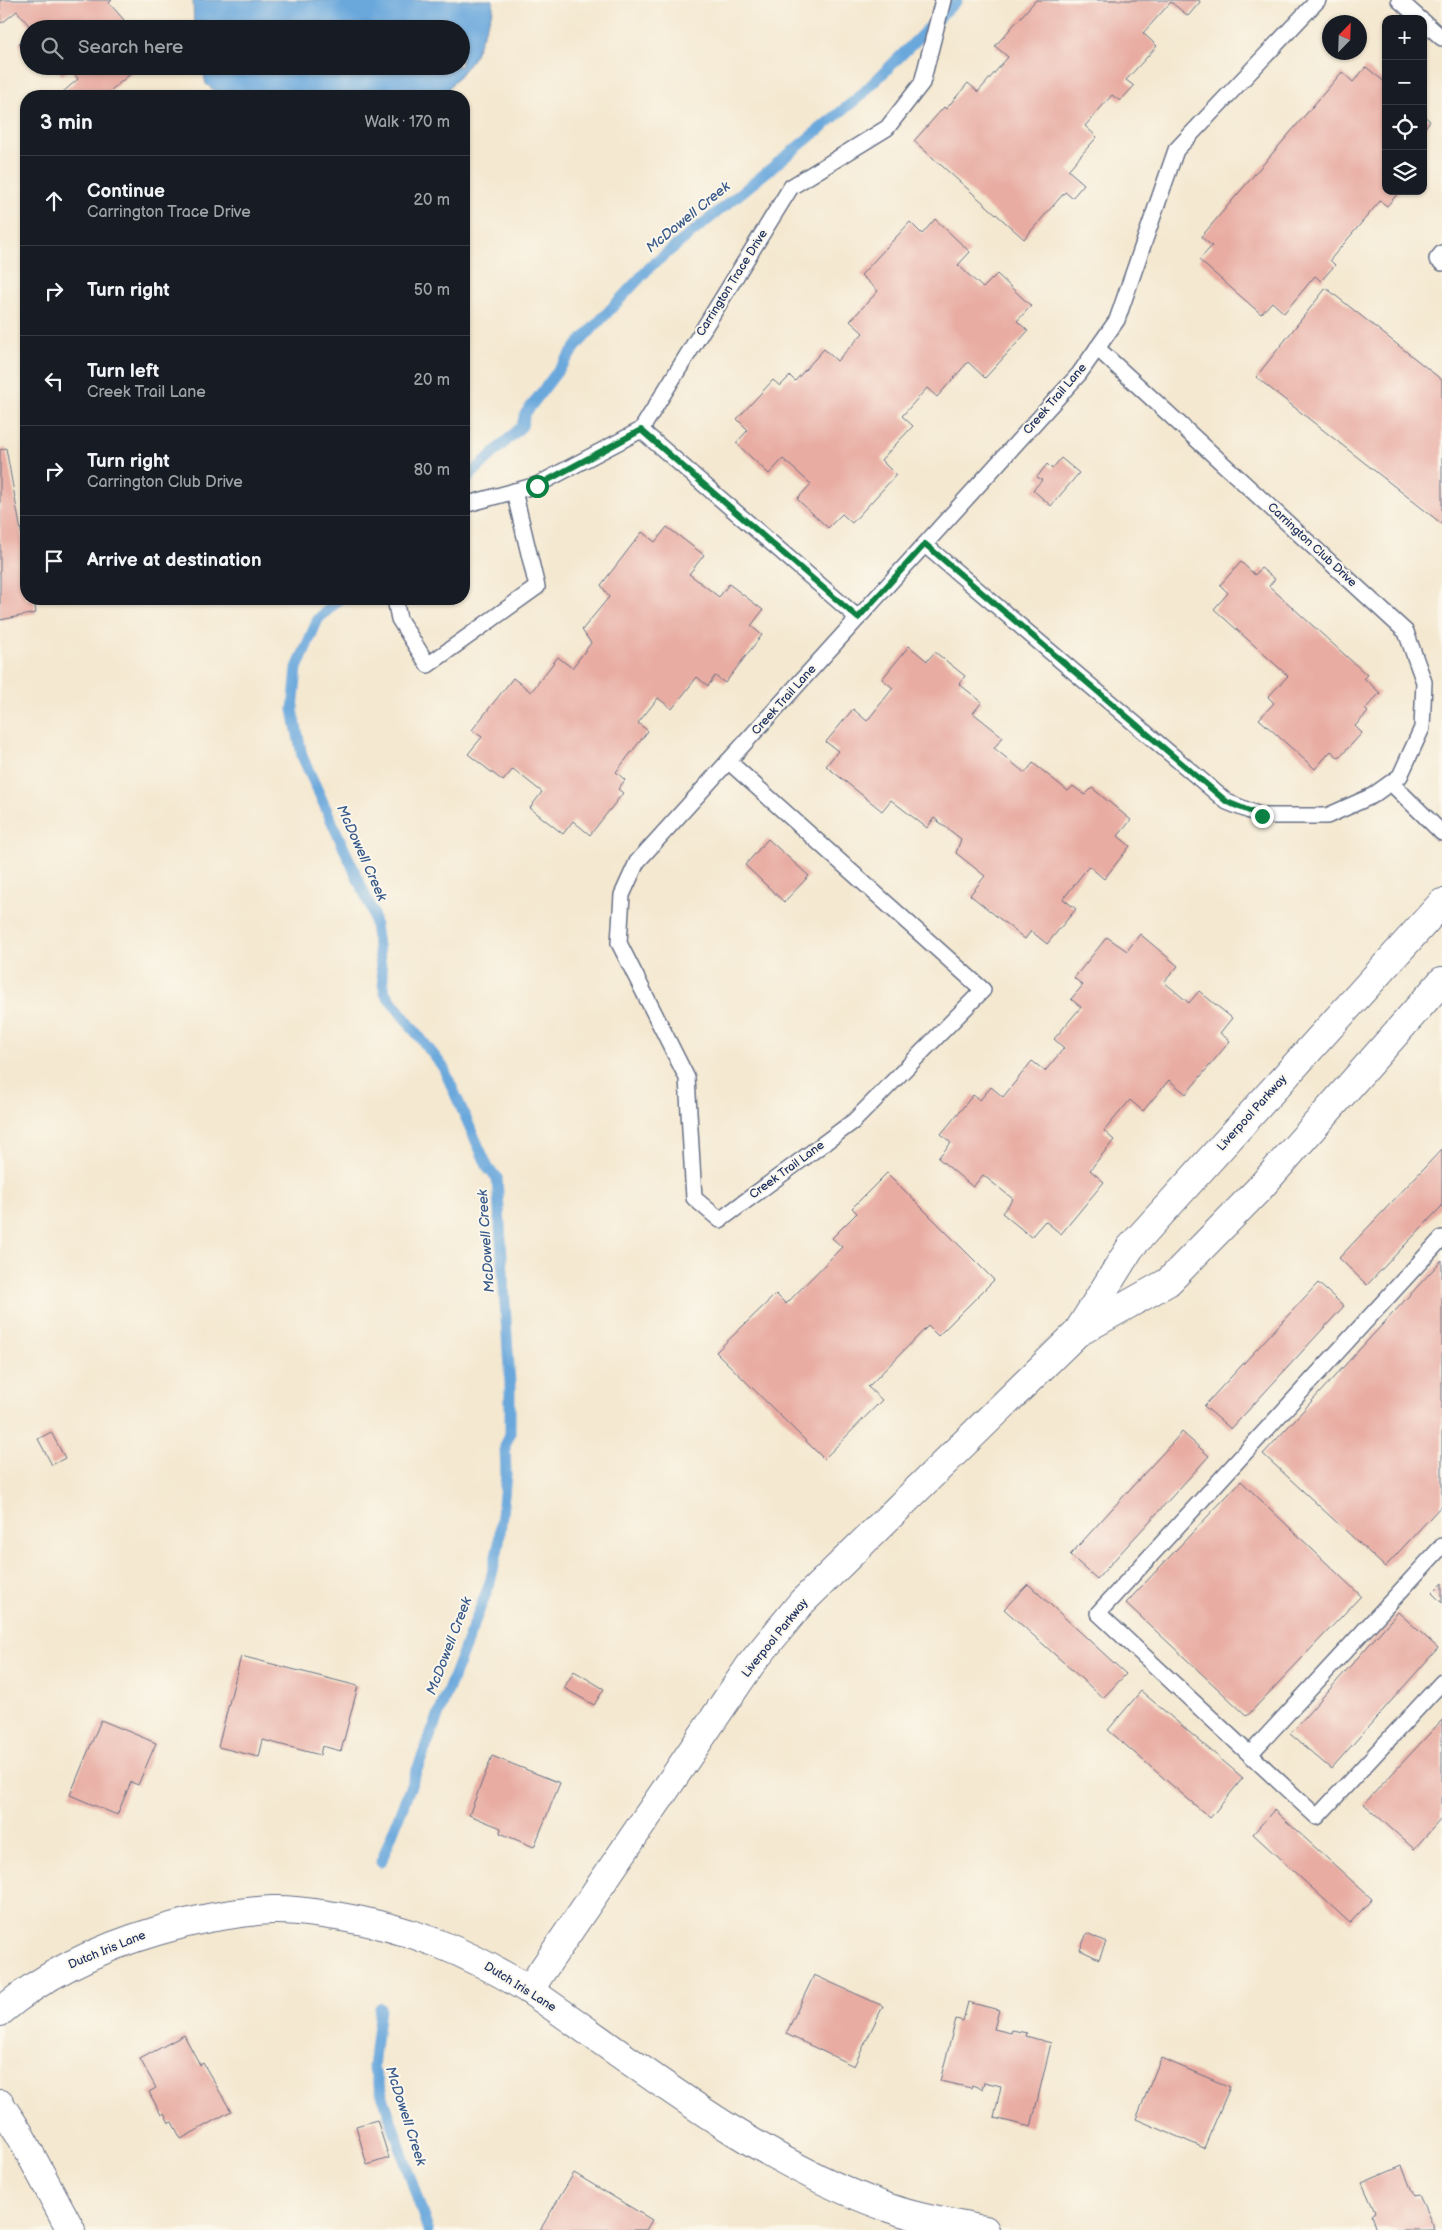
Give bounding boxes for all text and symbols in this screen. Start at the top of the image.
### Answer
north arrow [1322,15,1367,60]
map controls [1382,15,1427,195]
button: + [1382,15,1427,60]
search box [20,20,470,75]
icon: search [38,34,66,62]
text: Search here [78,36,183,59]
button: − [1382,60,1427,105]
button: locate [1382,105,1427,150]
text: 3 min [40,110,93,135]
text: Walk · 170 m [364,113,450,132]
button: layers [1382,150,1427,195]
water label: McDowell Creek [642,177,734,256]
text: Continue [87,180,165,203]
icon: ahead [40,187,68,215]
text: 20 m [414,191,450,210]
text: Carrington Trace Drive [87,203,251,222]
street label: Carrington Trace Drive [693,227,771,339]
icon: right [40,277,68,305]
text: Turn right [87,279,170,302]
text: 50 m [414,281,450,300]
text: Turn left [87,360,159,383]
street label: Creek Trail Lane [1020,360,1090,438]
icon: left [40,367,68,395]
text: 20 m [414,371,450,390]
text: Creek Trail Lane [87,383,206,402]
text: Turn right [87,450,170,473]
icon: right [40,457,68,485]
text: 80 m [414,461,450,480]
text: Carrington Club Drive [87,473,243,492]
route start [526,475,549,498]
street label: Carrington Club Drive [1264,500,1360,590]
icon: arrive [40,547,68,575]
text: Arrive at destination [87,549,262,572]
street label: Creek Trail Lane [749,662,819,738]
water label: McDowell Creek [333,802,391,905]
route end [1251,805,1274,828]
street label: Liverpool Parkway [1214,1071,1290,1154]
street label: Creek Trail Lane [747,1138,827,1202]
water label: McDowell Creek [474,1188,498,1293]
water label: McDowell Creek [423,1594,476,1697]
street label: Liverpool Parkway [739,1595,812,1680]
street label: Dutch Iris Lane [66,1928,148,1972]
street label: Dutch Iris Lane [481,1959,559,2015]
water label: McDowell Creek [382,2064,430,2169]

